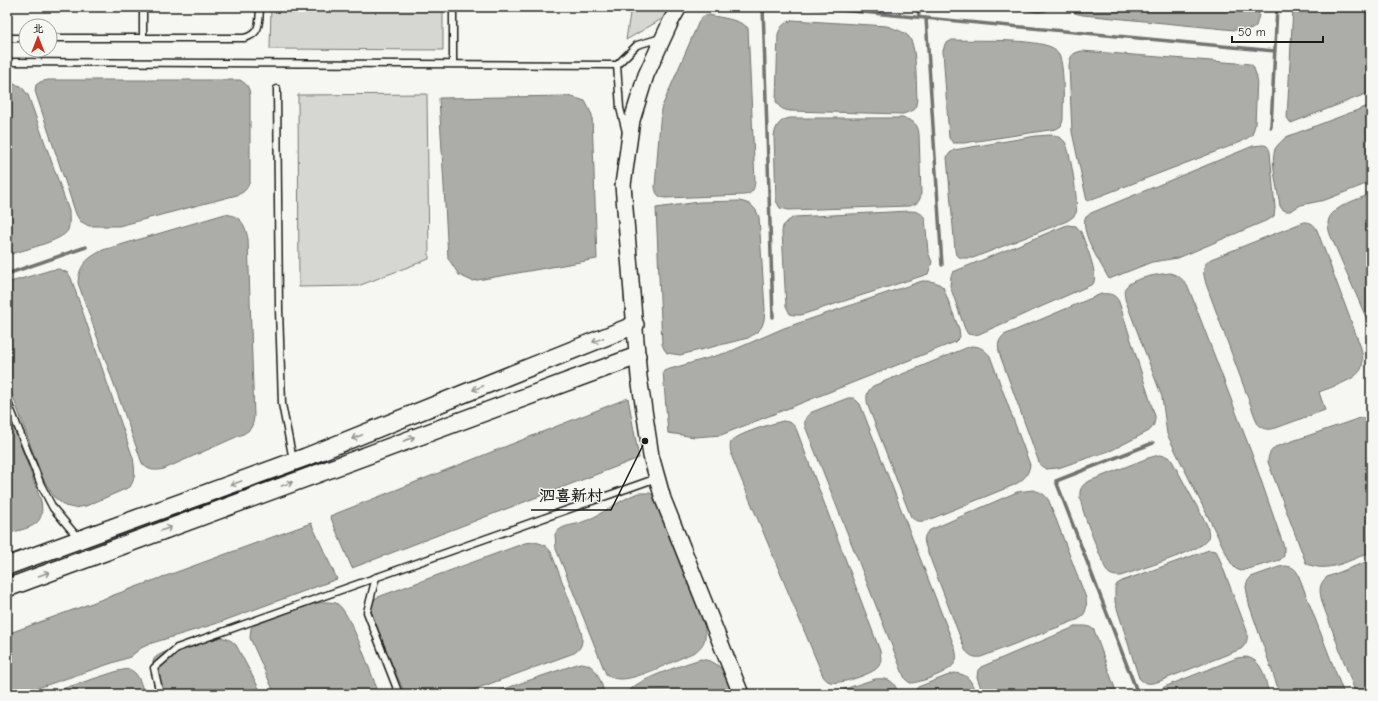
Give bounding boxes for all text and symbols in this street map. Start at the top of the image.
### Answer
north arrow [18,18,58,58]
scale bar [1232,18,1323,44]
text: 北 [33,22,44,35]
text: 50 m [1238,25,1266,39]
one-way arrow [593,337,605,344]
one-way arrow [472,385,484,393]
one-way arrow [352,433,364,441]
one-way arrow [403,435,416,442]
one-way arrow [230,479,242,487]
one-way arrow [281,480,294,487]
callout: 泗喜新村 [531,482,611,510]
text: 泗喜新村 [539,487,603,505]
one-way arrow [159,525,171,533]
one-way arrow [37,570,49,578]

